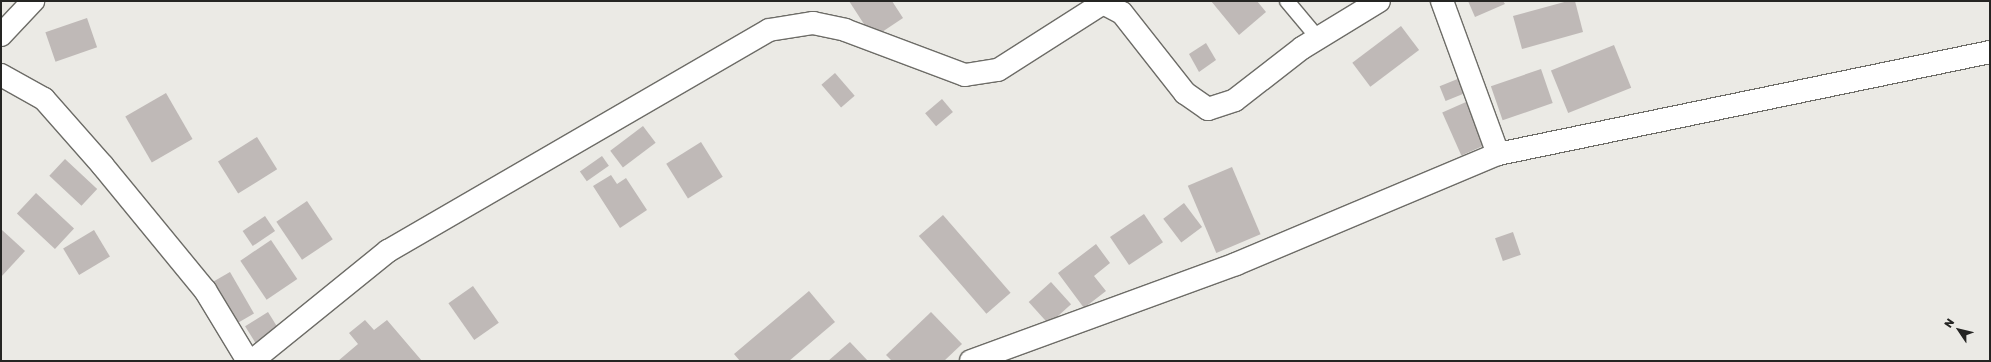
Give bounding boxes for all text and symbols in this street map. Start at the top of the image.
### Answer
north arrow [1939,310,1979,350]
text: N [1941,316,1956,330]

